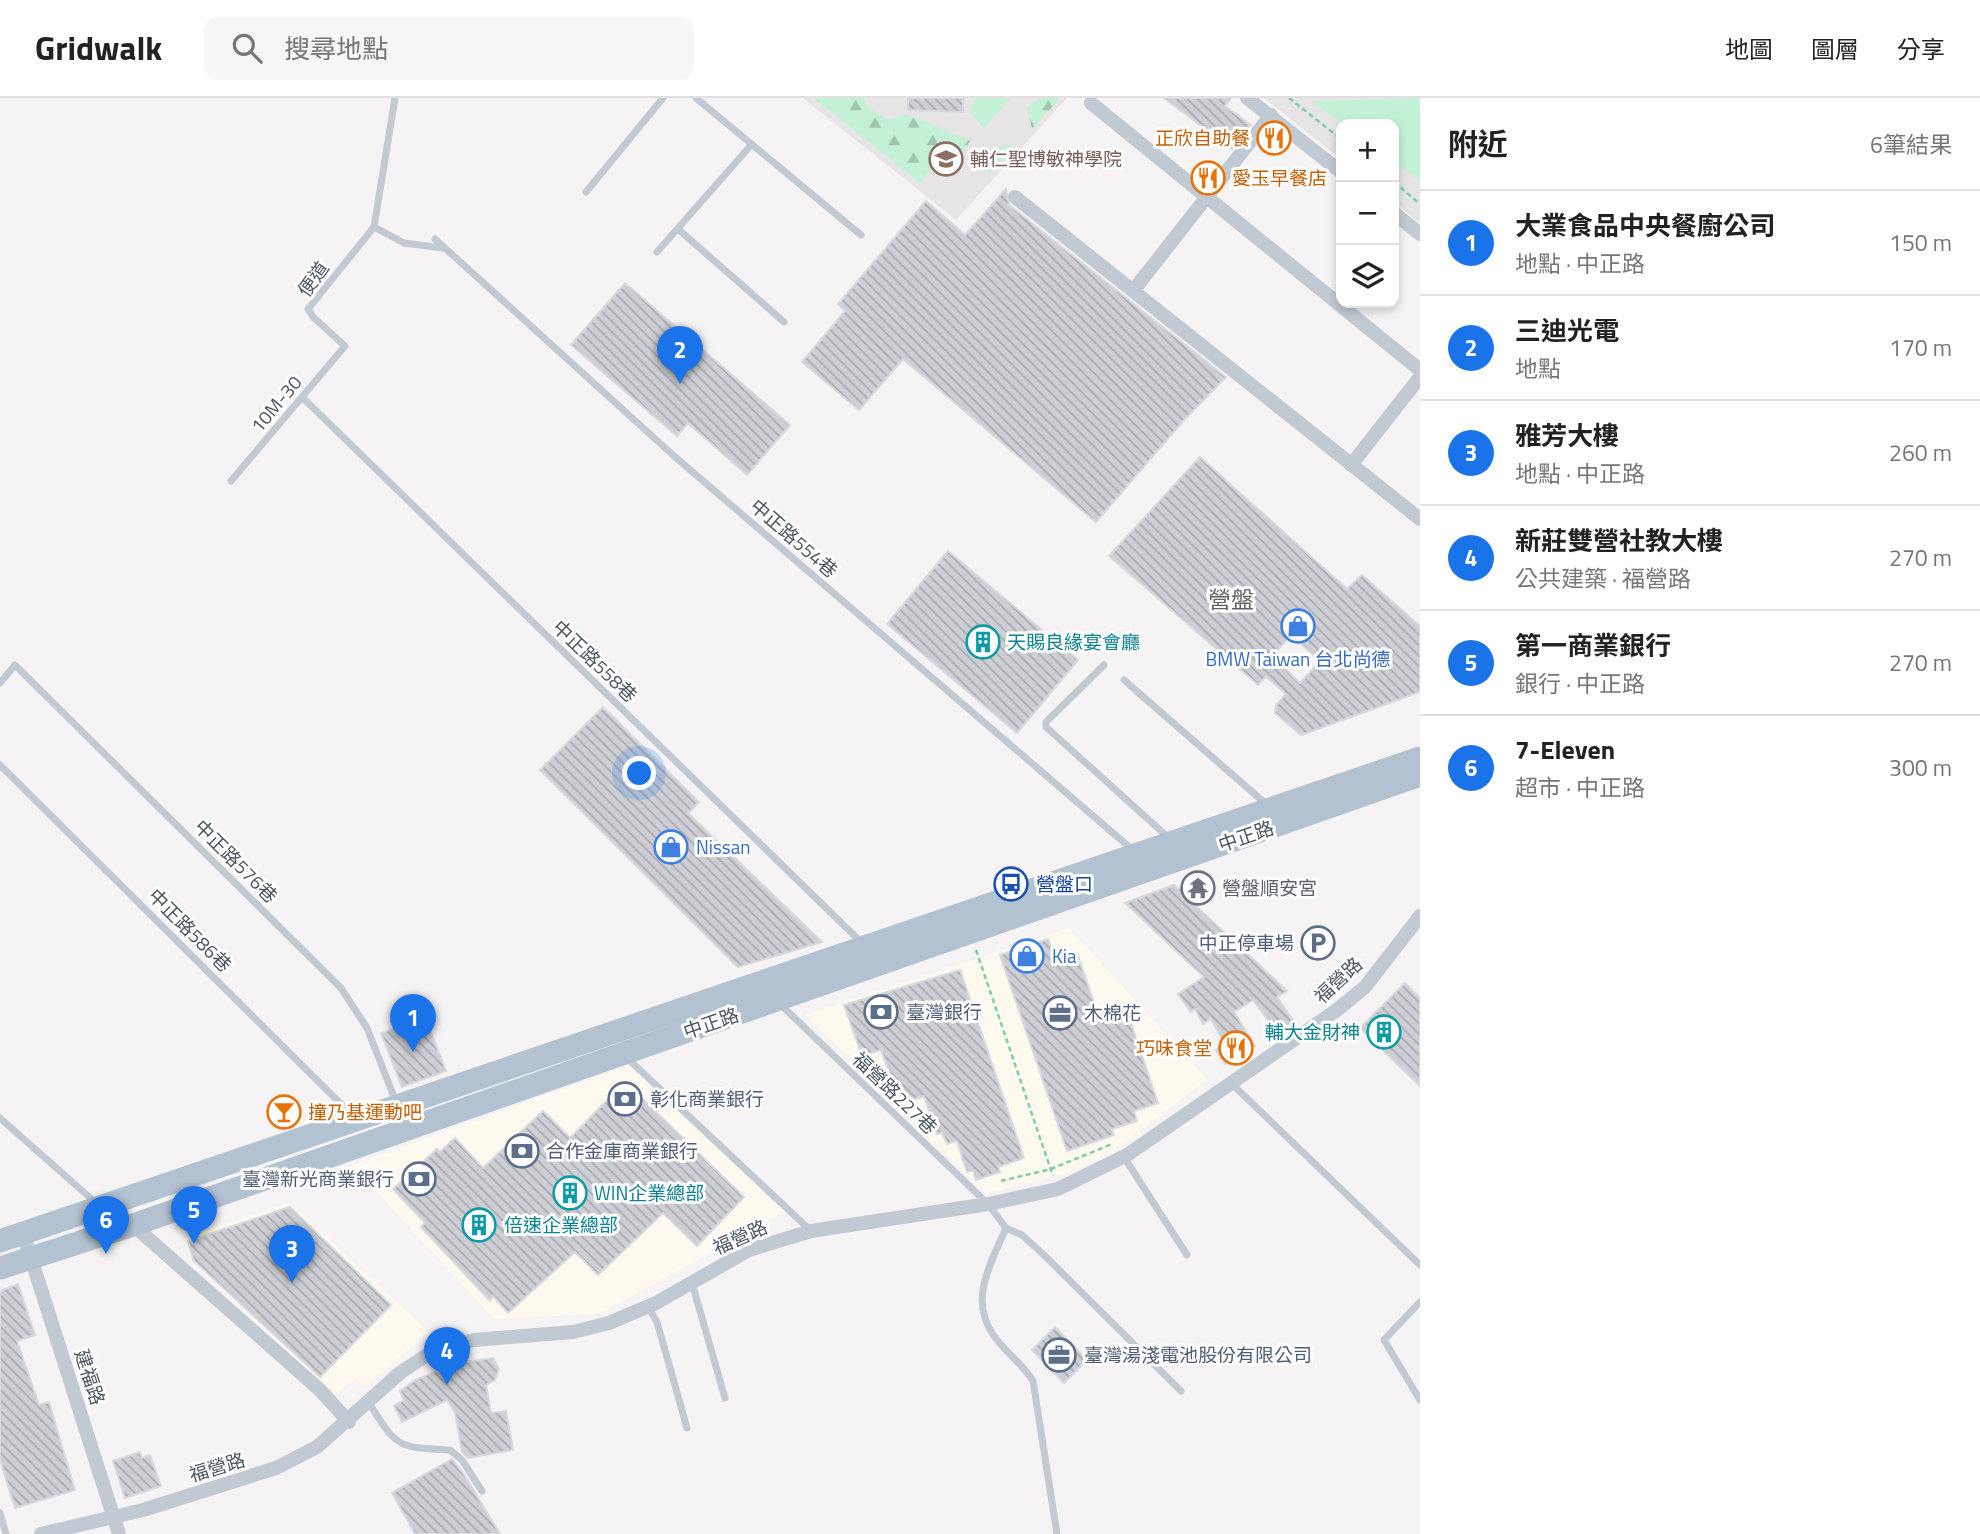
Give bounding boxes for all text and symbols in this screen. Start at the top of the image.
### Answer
search box [204,17,694,80]
text: Gridwalk [35,23,162,73]
icon: search [228,29,266,67]
text: 搜尋地點 [284,29,388,68]
text: 地圖 [1725,31,1773,67]
text: 圖層 [1811,31,1859,67]
text: 分享 [1897,31,1945,67]
restaurant icon: 正欣自助餐 [1255,119,1293,157]
map controls [1336,119,1399,308]
button: + [1336,119,1399,182]
text: 附近 [1448,121,1508,167]
place label: 正欣自助餐 [1155,123,1250,152]
text: 6筆結果 [1870,127,1952,162]
school or university icon: 輔仁聖博敏神學院 [927,140,965,178]
place label: 輔仁聖博敏神學院 [970,144,1122,173]
restaurant icon: 愛玉早餐店 [1189,159,1227,197]
place label: 愛玉早餐店 [1232,163,1327,192]
button: − [1336,182,1399,245]
text: 大業食品中央餐廚公司 [1515,206,1775,245]
text: 1 [1465,225,1477,260]
text: 150 m [1889,225,1952,260]
button: layers [1336,245,1399,308]
text: 地點 · 中正路 [1515,246,1645,281]
street label: 便道 [290,255,335,303]
text: 三迪光電 [1515,311,1619,350]
pin: 2 [657,326,703,384]
text: 2 [1465,330,1477,365]
text: 170 m [1889,330,1952,365]
text: 地點 [1515,351,1561,386]
street label: 10M-30 [243,369,308,439]
text: 雅芳大樓 [1515,416,1619,455]
text: 3 [1465,435,1477,470]
text: 260 m [1889,435,1952,470]
text: 地點 · 中正路 [1515,456,1645,491]
street label: 中正路554巷 [744,491,845,584]
text: 新莊雙營社教大樓 [1515,521,1723,560]
text: 4 [1465,540,1477,575]
text: 270 m [1889,540,1952,575]
text: 公共建築 · 福營路 [1515,561,1691,596]
district label: 營盤 [1208,582,1254,617]
shop icon: BMW Taiwan 台北尚德 [1279,607,1317,645]
street label: 中正路558巷 [546,613,644,709]
building icon: 天賜良緣宴會廳 [964,623,1002,661]
text: 第一商業銀行 [1515,626,1671,665]
place label: 天賜良緣宴會廳 [1007,627,1140,656]
place label: BMW Taiwan 台北尚德 [1206,644,1390,673]
text: 5 [1465,645,1477,680]
text: 270 m [1889,645,1952,680]
text: 銀行 · 中正路 [1515,666,1645,701]
text: 7-Eleven [1515,730,1615,769]
text: 6 [1465,750,1477,785]
text: 300 m [1889,750,1952,785]
your location [622,756,656,790]
text: 超市 · 中正路 [1515,770,1645,805]
street label: 中正路576巷 [188,812,285,909]
street label: 中正路 [1214,813,1278,859]
shop icon: Nissan [652,828,690,866]
place label: Nissan [696,832,750,861]
bus stop icon: 營盤口 [992,865,1030,903]
place label: 營盤口 [1036,869,1093,898]
temple icon: 營盤順安宮 [1179,869,1217,907]
place label: 營盤順安宮 [1222,873,1317,902]
street label: 中正路586巷 [142,881,239,978]
parking icon: 中正停車場 [1299,924,1337,962]
place label: 中正停車場 [1199,928,1294,957]
shop icon: Kia [1008,937,1046,975]
place label: Kia [1052,941,1077,970]
street label: 福營路 [1307,950,1368,1010]
bank icon: 臺灣銀行 [862,993,900,1031]
pin: 1 [390,994,436,1052]
office icon: 木棉花 [1041,994,1079,1032]
place label: 臺灣銀行 [906,997,982,1026]
place label: 木棉花 [1084,998,1141,1027]
street label: 中正路 [679,1000,743,1046]
building icon: 輔大金財神 [1365,1013,1403,1051]
place label: 輔大金財神 [1265,1017,1360,1046]
restaurant icon: 巧味食堂 [1217,1029,1255,1067]
place label: 巧味食堂 [1136,1033,1212,1062]
street label: 福營路227巷 [846,1045,944,1141]
bank icon: 彰化商業銀行 [606,1080,644,1118]
place label: 彰化商業銀行 [650,1084,764,1113]
bar icon: 撞乃基運動吧 [265,1093,303,1131]
place label: 撞乃基運動吧 [308,1097,422,1126]
bank icon: 合作金庫商業銀行 [503,1132,541,1170]
place label: 合作金庫商業銀行 [546,1136,698,1165]
bank icon: 臺灣新光商業銀行 [400,1160,438,1198]
place label: 臺灣新光商業銀行 [242,1164,394,1193]
building icon: WIN企業總部 [551,1174,589,1212]
place label: WIN企業總部 [594,1178,704,1207]
pin: 5 [171,1186,217,1244]
pin: 6 [83,1196,129,1254]
building icon: 倍速企業總部 [460,1206,498,1244]
place label: 倍速企業總部 [504,1210,618,1239]
street label: 福營路 [708,1212,772,1261]
pin: 3 [269,1225,315,1283]
pin: 4 [424,1327,470,1385]
office icon: 臺灣湯淺電池股份有限公司 [1040,1336,1078,1374]
place label: 臺灣湯淺電池股份有限公司 [1084,1340,1312,1369]
street label: 建福路 [68,1345,113,1408]
street label: 福營路 [185,1444,248,1489]

